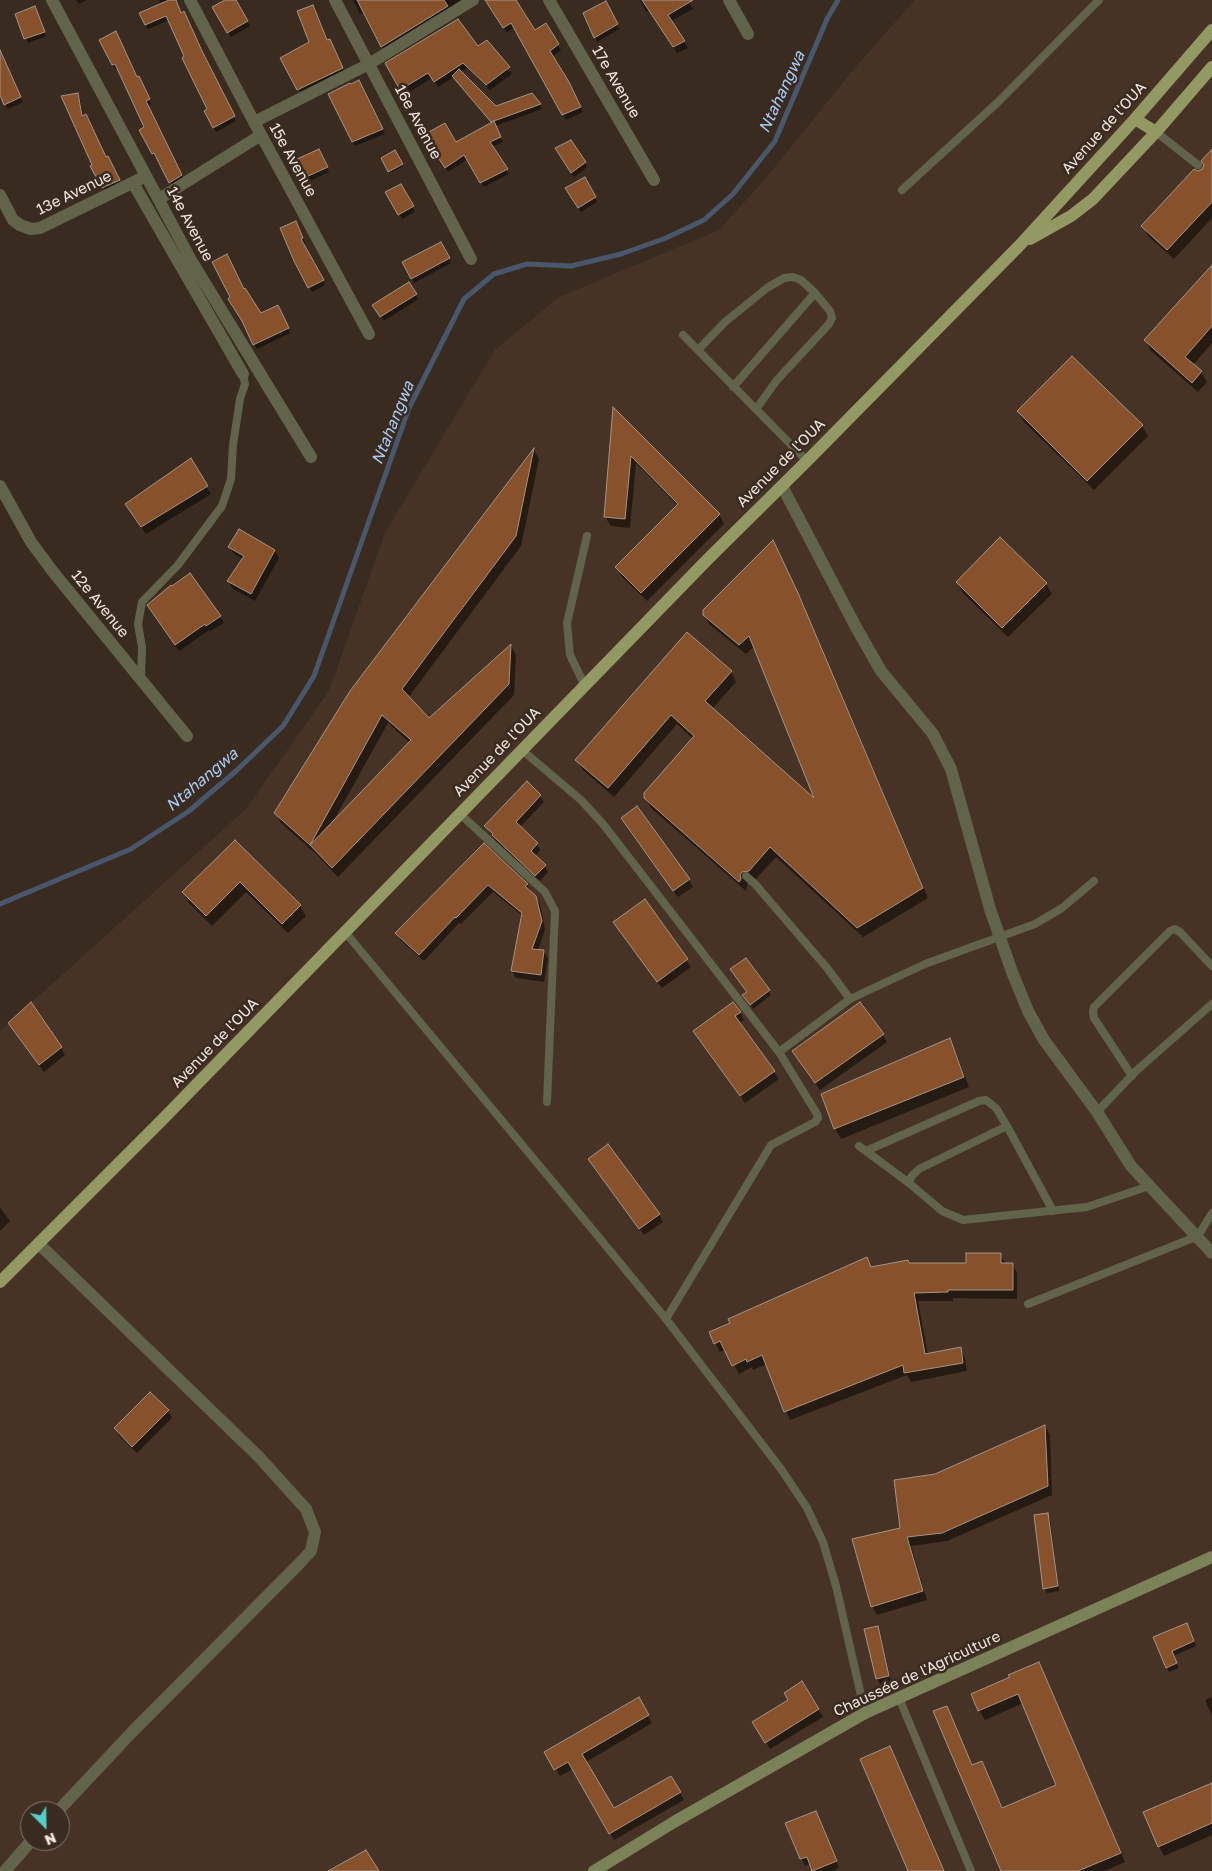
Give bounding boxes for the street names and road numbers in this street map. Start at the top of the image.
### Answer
street label: 17e Avenue [588,43,644,121]
street label: Avenue de l'OUA [1058,78,1150,178]
street label: 16e Avenue [391,82,445,162]
street label: 15e Avenue [265,120,321,200]
street label: 13e Avenue [33,167,115,219]
street label: 14e Avenue [163,184,217,264]
street label: Avenue de l'OUA [733,415,829,511]
street label: 12e Avenue [67,567,133,641]
street label: Avenue de l'OUA [450,703,544,801]
street label: Avenue de l'OUA [168,994,262,1092]
street label: Chaussée de l'Agriculture [831,1627,1003,1721]

